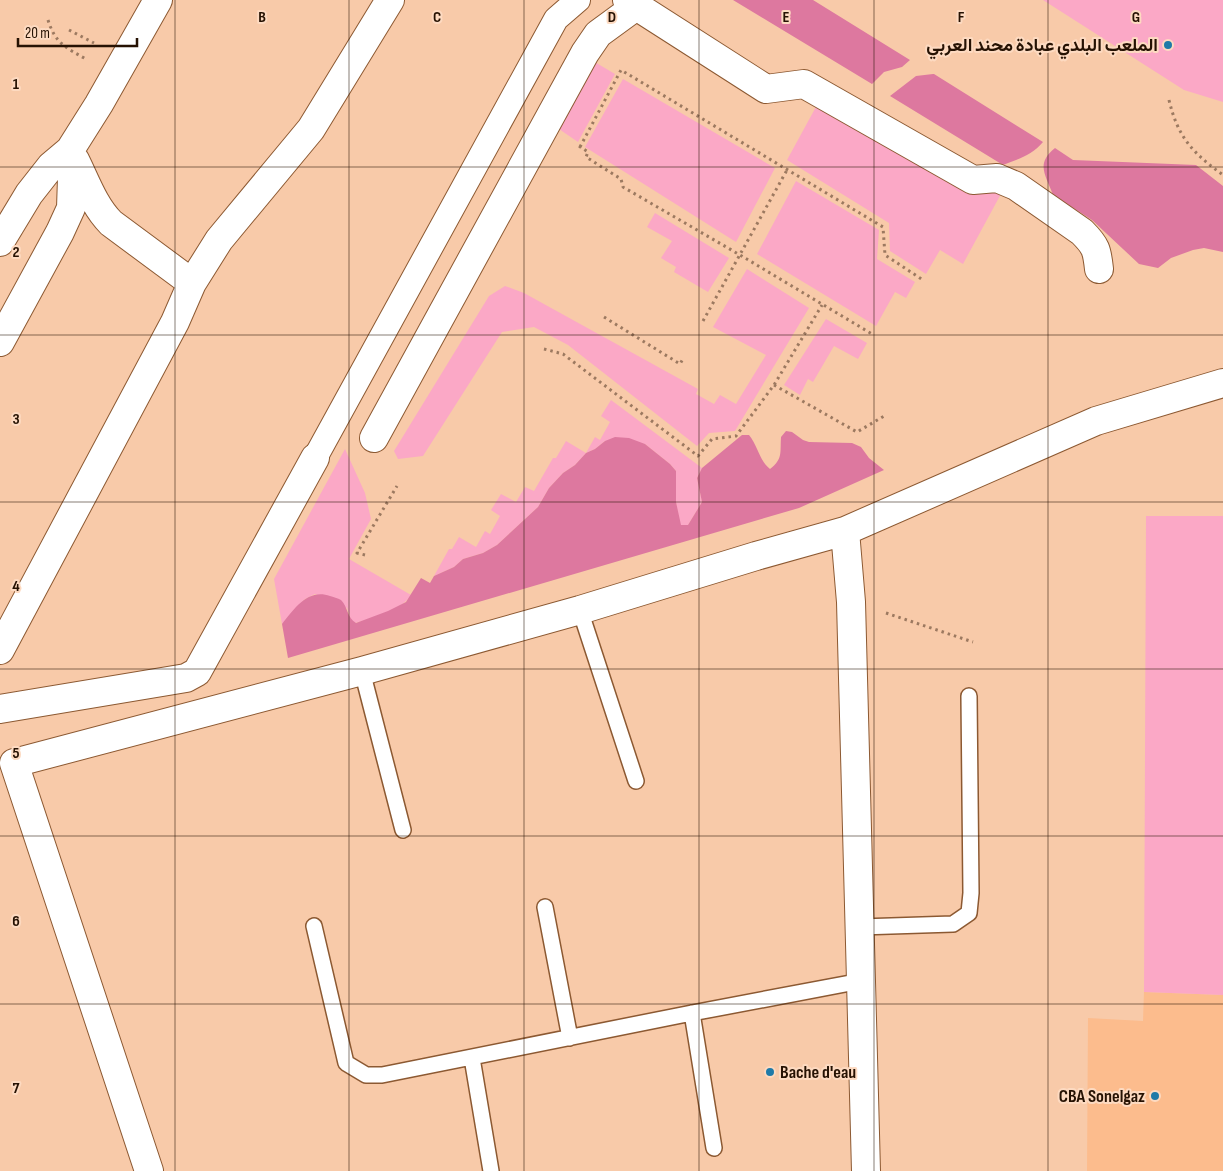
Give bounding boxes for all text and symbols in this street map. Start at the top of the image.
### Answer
text: B [258,8,266,27]
text: C [433,8,441,27]
text: D [608,8,616,27]
text: E [783,8,790,27]
text: F [958,8,965,27]
text: G [1132,8,1140,27]
scale bar [18,15,136,47]
text: 20 m [25,24,50,43]
place label: الملعب البلدي عبادة محند العربي [926,35,1158,60]
marker: الملعب البلدي عبادة محند العربي [1162,39,1174,51]
text: 1 [13,75,20,94]
text: 2 [12,243,20,262]
text: 3 [12,410,20,429]
text: 4 [12,577,20,596]
text: 5 [12,744,20,763]
text: 6 [12,912,20,931]
place label: Bache d'eau [780,1062,856,1083]
marker: Bache d'eau [764,1066,776,1078]
text: 7 [13,1079,20,1098]
place label: CBA Sonelgaz [1059,1086,1145,1107]
marker: CBA Sonelgaz [1149,1090,1161,1102]

